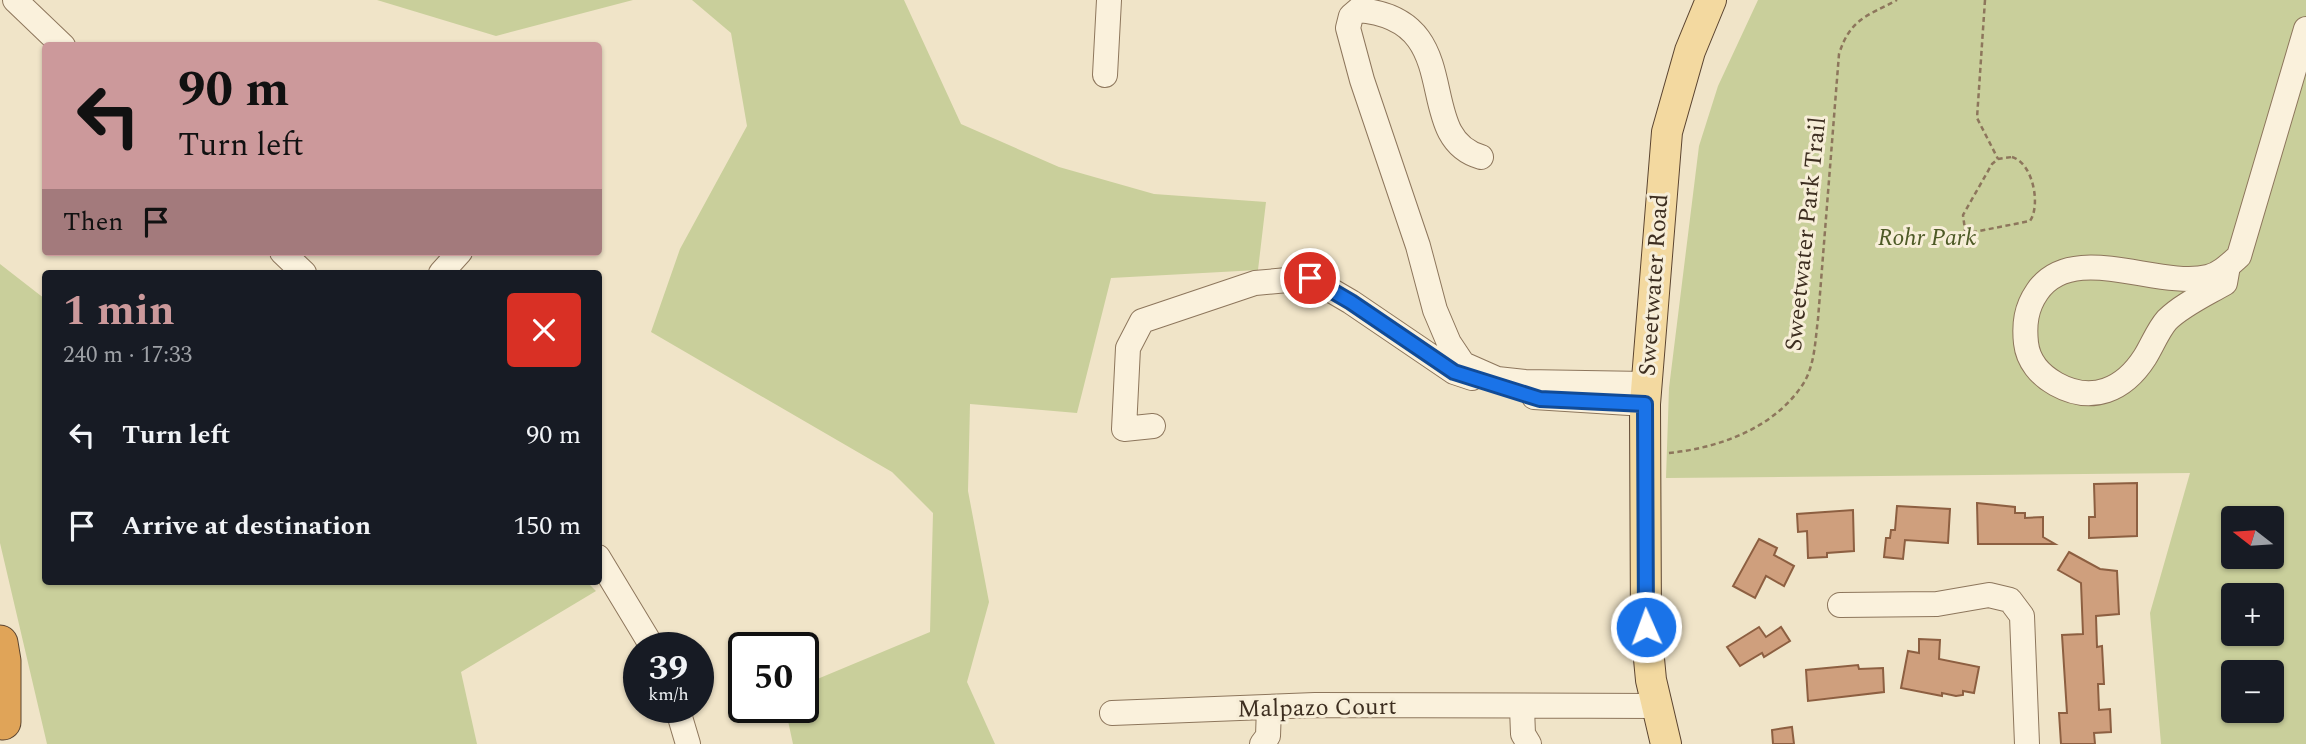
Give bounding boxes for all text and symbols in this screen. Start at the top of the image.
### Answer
text: 90 m [178,53,289,128]
icon: left [63,70,154,161]
street label: Sweetwater Park Trail [1776,115,1836,353]
text: Turn left [178,121,304,170]
street label: Sweetwater Road [1630,193,1678,377]
text: Then [63,202,123,242]
icon: arrive [137,203,175,241]
park label: Rohr Park [1878,220,1976,256]
pin [1280,248,1340,308]
icon: arrive [1291,259,1329,297]
text: 1 min [63,280,175,343]
button: close [507,293,581,367]
text: 240 m · 17:33 [63,338,192,373]
text: Turn left [122,415,230,455]
text: 90 m [526,415,581,455]
icon: left [63,416,101,454]
text: Arrive at destination [122,506,371,546]
text: 150 m [513,506,581,546]
north arrow [2221,506,2284,569]
map controls [2221,506,2284,723]
icon: arrive [63,507,101,545]
button: + [2221,583,2284,646]
position arrow [1609,590,1683,664]
speed limit sign: 50 [728,632,819,723]
text: 39 [649,642,688,695]
button: − [2221,660,2284,723]
text: km/h [648,681,689,708]
street label: Malpazo Court [1237,689,1397,727]

